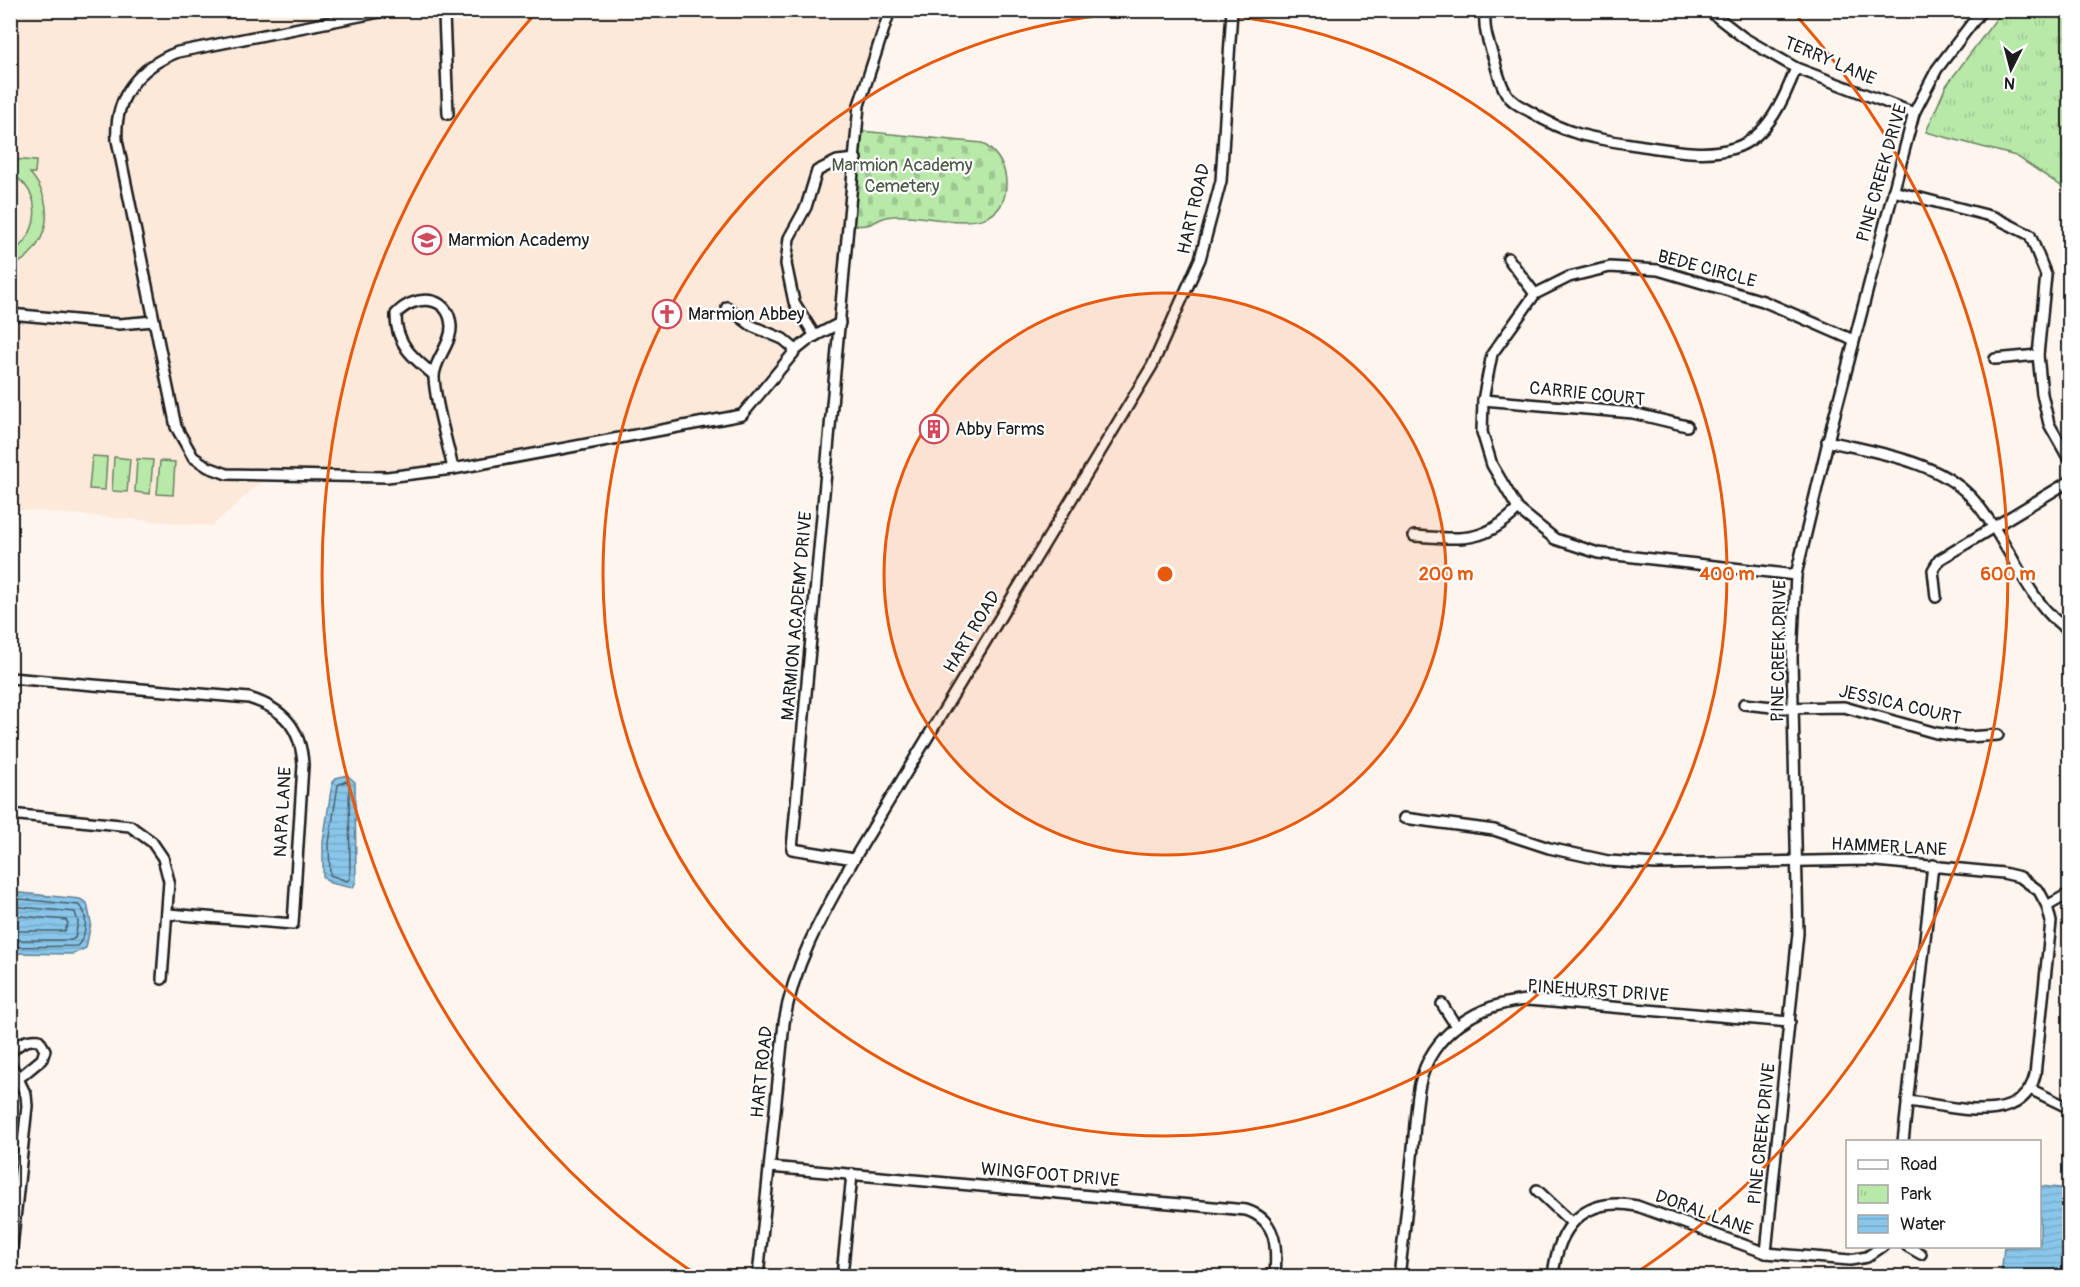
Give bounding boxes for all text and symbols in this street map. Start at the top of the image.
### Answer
street label: TERRY LANE [1780,31,1880,91]
north arrow [1981,39,2041,99]
text: N [2003,72,2016,93]
street label: PINE CREEK DRIVE [1851,101,1913,245]
park label: Marmion Academy Cemetery [831,154,973,198]
street label: HART ROAD [1172,161,1216,257]
school or university icon: Marmion Academy [411,224,443,256]
place label: Marmion Academy [448,229,589,252]
street label: BEDE CIRCLE [1655,245,1759,293]
church icon: Marmion Abbey [651,298,683,330]
place label: Marmion Abbey [688,303,805,326]
street label: CARRIE COURT [1528,376,1646,412]
building icon: Abby Farms [918,413,950,445]
place label: Abby Farms [955,418,1044,441]
street label: MARMION ACADEMY DRIVE [776,510,818,722]
text: 200 m [1419,563,1473,586]
text: 400 m [1700,563,1754,586]
text: 600 m [1981,563,2035,586]
centre of rings [1155,564,1175,584]
street label: PINE CREEK DRIVE [1766,580,1792,722]
street label: HART ROAD [938,587,1006,677]
street label: JESSICA COURT [1837,680,1963,730]
street label: NAPA LANE [269,766,297,858]
street label: HAMMER LANE [1830,832,1948,862]
street label: PINEHURST DRIVE [1527,975,1669,1007]
street label: HART ROAD [746,1025,778,1119]
street label: PINE CREEK DRIVE [1743,1062,1781,1206]
legend [1846,1140,2041,1248]
text: Road [1900,1153,1937,1176]
street label: WINGFOOT DRIVE [980,1157,1120,1193]
text: Park [1900,1183,1932,1206]
street label: DORAL LANE [1652,1185,1756,1241]
text: Water [1900,1213,1946,1236]

